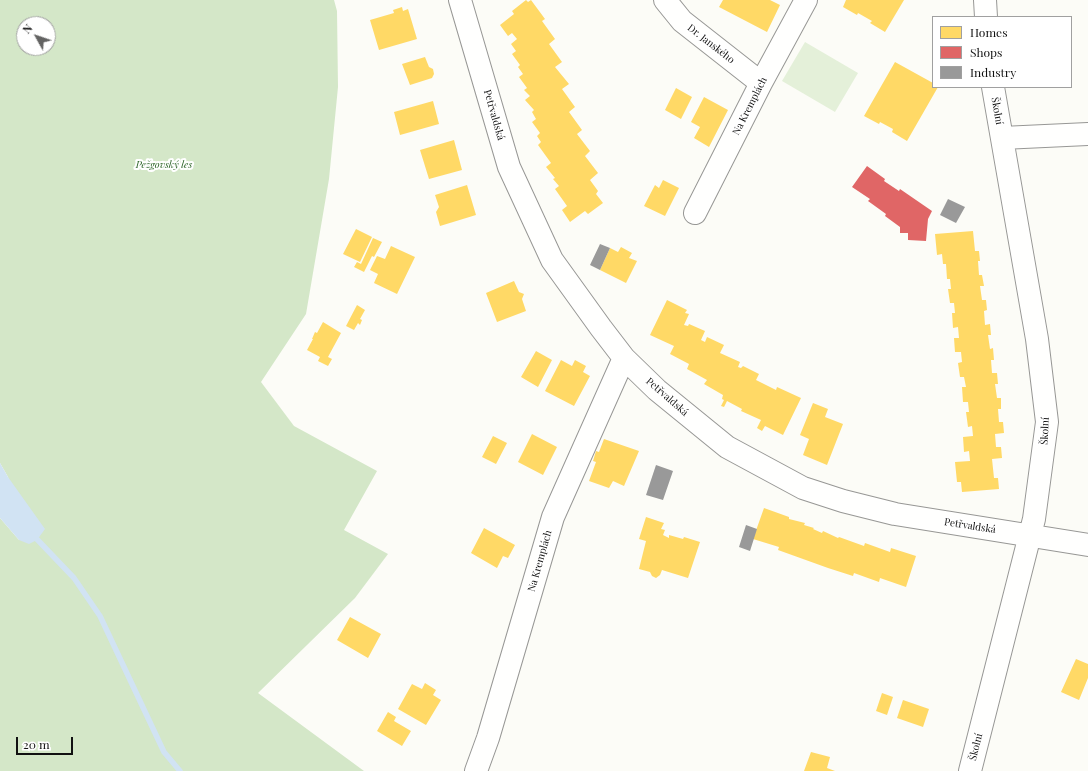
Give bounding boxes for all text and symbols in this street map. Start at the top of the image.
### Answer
north arrow [16,16,56,56]
legend [932,16,1072,88]
text: N [19,21,35,36]
street label: Dr. Janského [685,22,737,66]
text: Homes [970,24,1008,40]
text: Shops [970,44,1002,60]
text: Industry [970,64,1016,80]
street label: Na Kremplách [730,75,770,137]
street label: Petřvaldská [481,88,507,142]
street label: Školní [989,96,1005,126]
park label: Pežgovský les [136,159,192,171]
street label: Petřvaldská [643,375,691,419]
street label: Školní [1038,417,1052,445]
street label: Petřvaldská [943,516,997,536]
street label: Na Kremplách [525,529,555,593]
scale bar [18,729,75,755]
street label: Školní [967,732,985,762]
text: 20 m [23,736,50,752]

